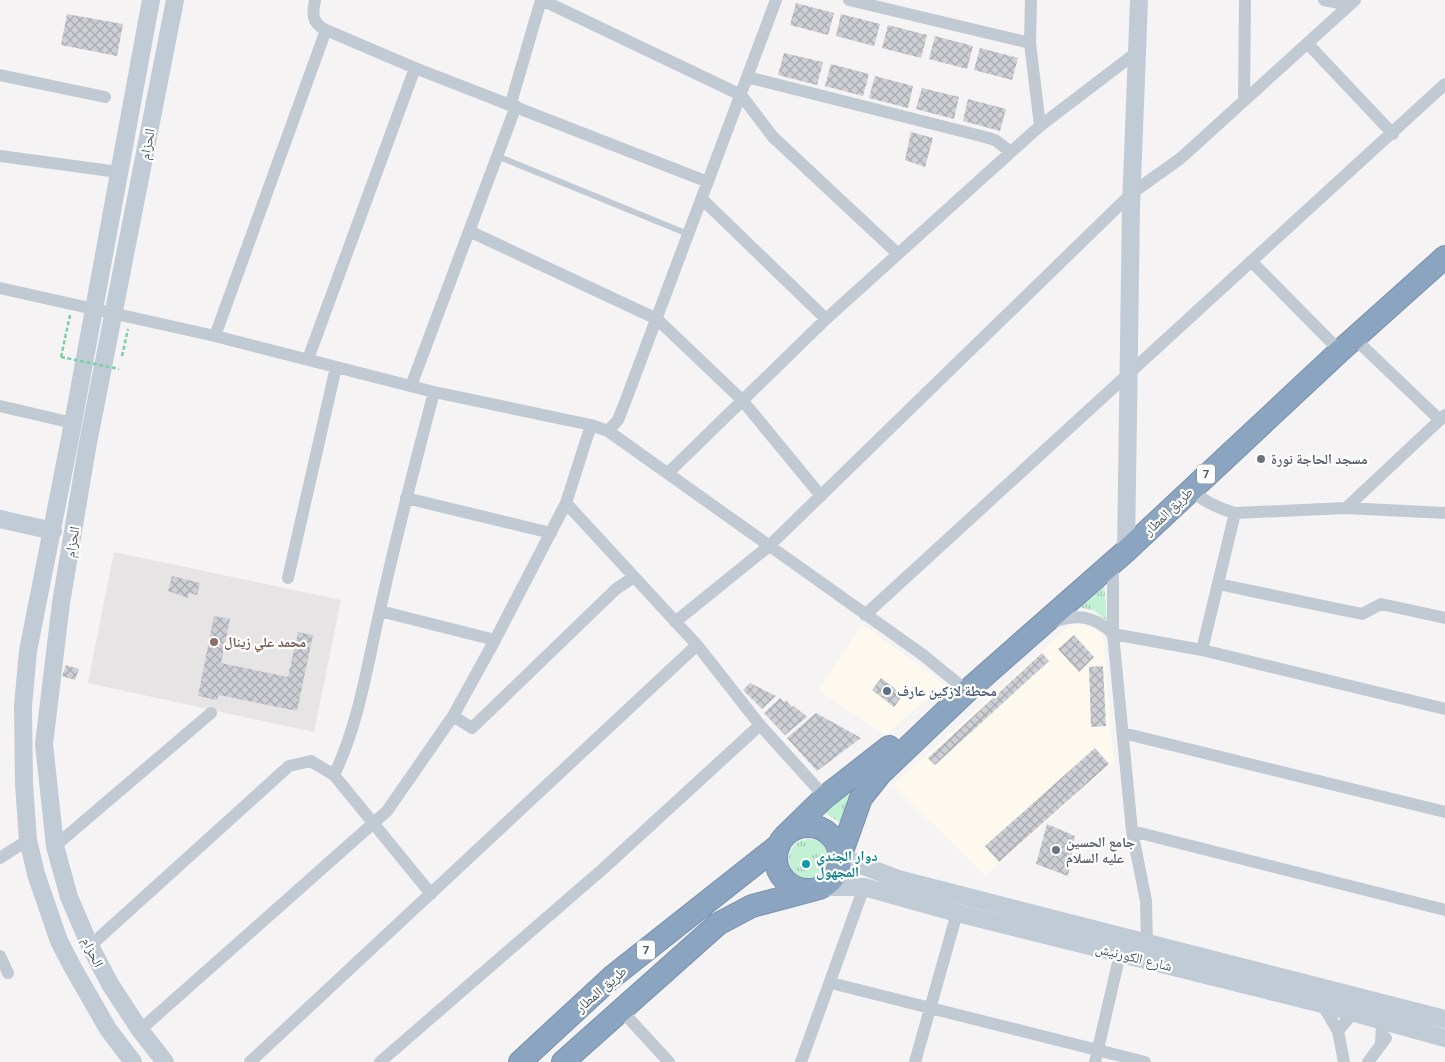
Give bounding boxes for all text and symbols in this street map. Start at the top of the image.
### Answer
street label: الحزام [135,127,160,161]
place label: مسجد الحاجة نورة [1271,450,1368,468]
marker: مسجد الحاجة نورة [1255,453,1267,465]
road number: 7 [1197,464,1215,484]
street label: طريق المطار [1139,483,1197,541]
street label: الحزام [61,525,84,559]
place label: محمد علي زينال [224,633,306,653]
marker: محمد علي زينال [208,636,220,648]
place label: محطة لازكين عارف [897,682,997,700]
marker: محطة لازكين عارف [881,685,893,697]
place label: جامع الحسين عليه السلام [1066,833,1135,868]
marker: جامع الحسين عليه السلام [1050,844,1062,856]
place label: دوار الجندي المجهول [816,847,878,881]
marker: دوار الجندي المجهول [800,858,812,870]
street label: الحزام [77,934,108,971]
street label: شارع الكورنيش [1094,939,1174,976]
road number: 7 [637,940,655,960]
street label: طريق المطار [571,962,631,1018]

